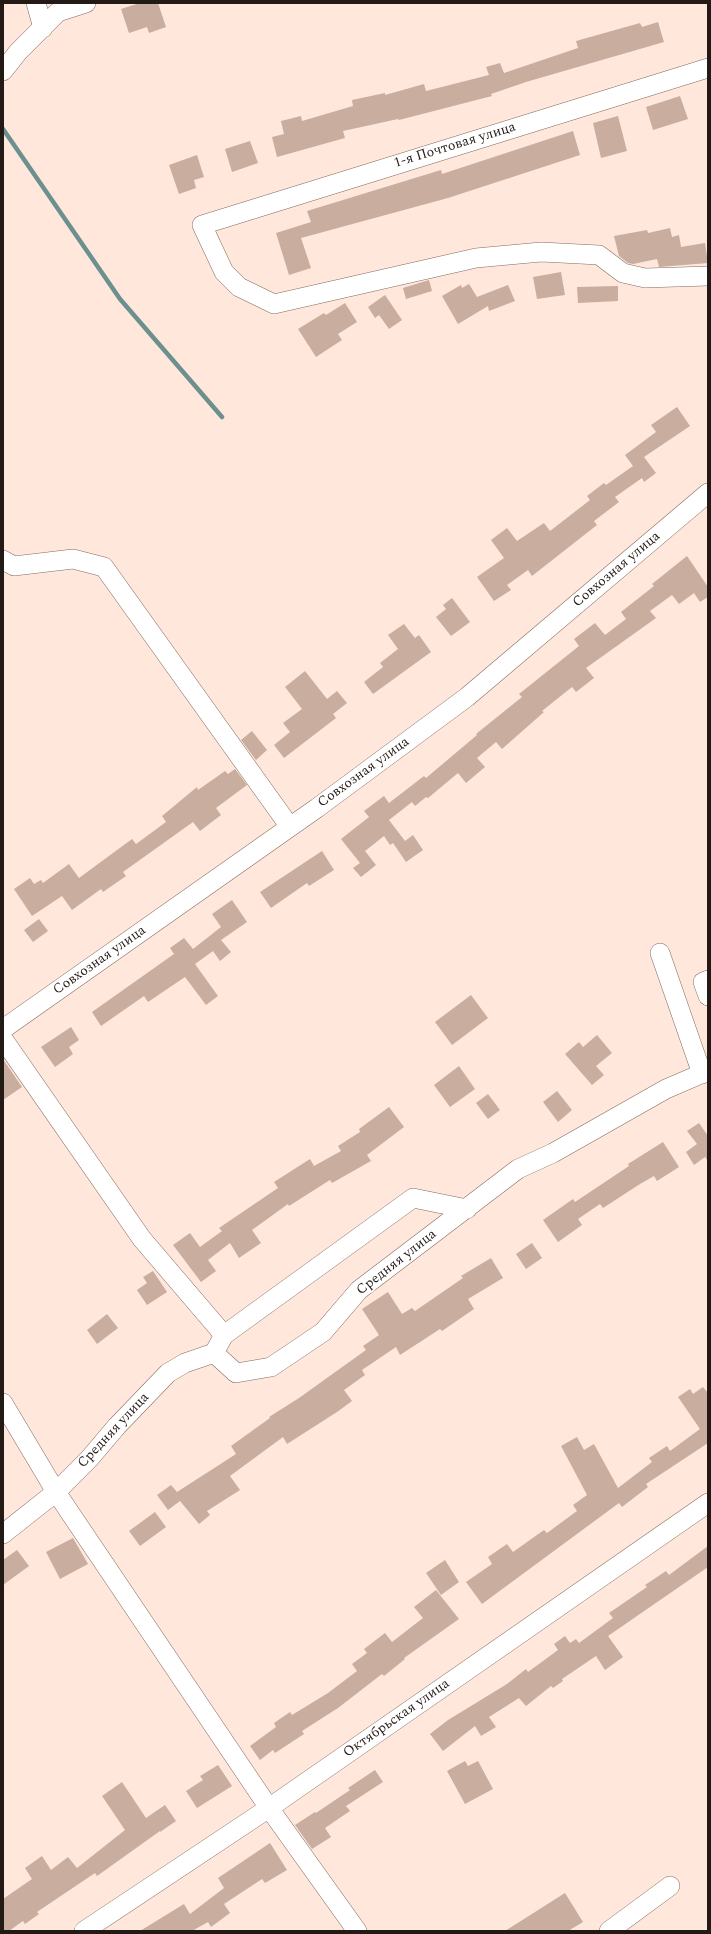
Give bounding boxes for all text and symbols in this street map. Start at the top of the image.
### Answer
street label: 1-я Почтовая улица [392,119,518,173]
street label: Совхозная улица [570,528,664,612]
street label: Совхозная улица [315,734,413,812]
street label: Совхозная улица [50,923,150,999]
street label: Средняя улица [354,1227,440,1299]
street label: Средняя улица [75,1390,153,1472]
street label: Октябрьская улица [341,1676,453,1762]

